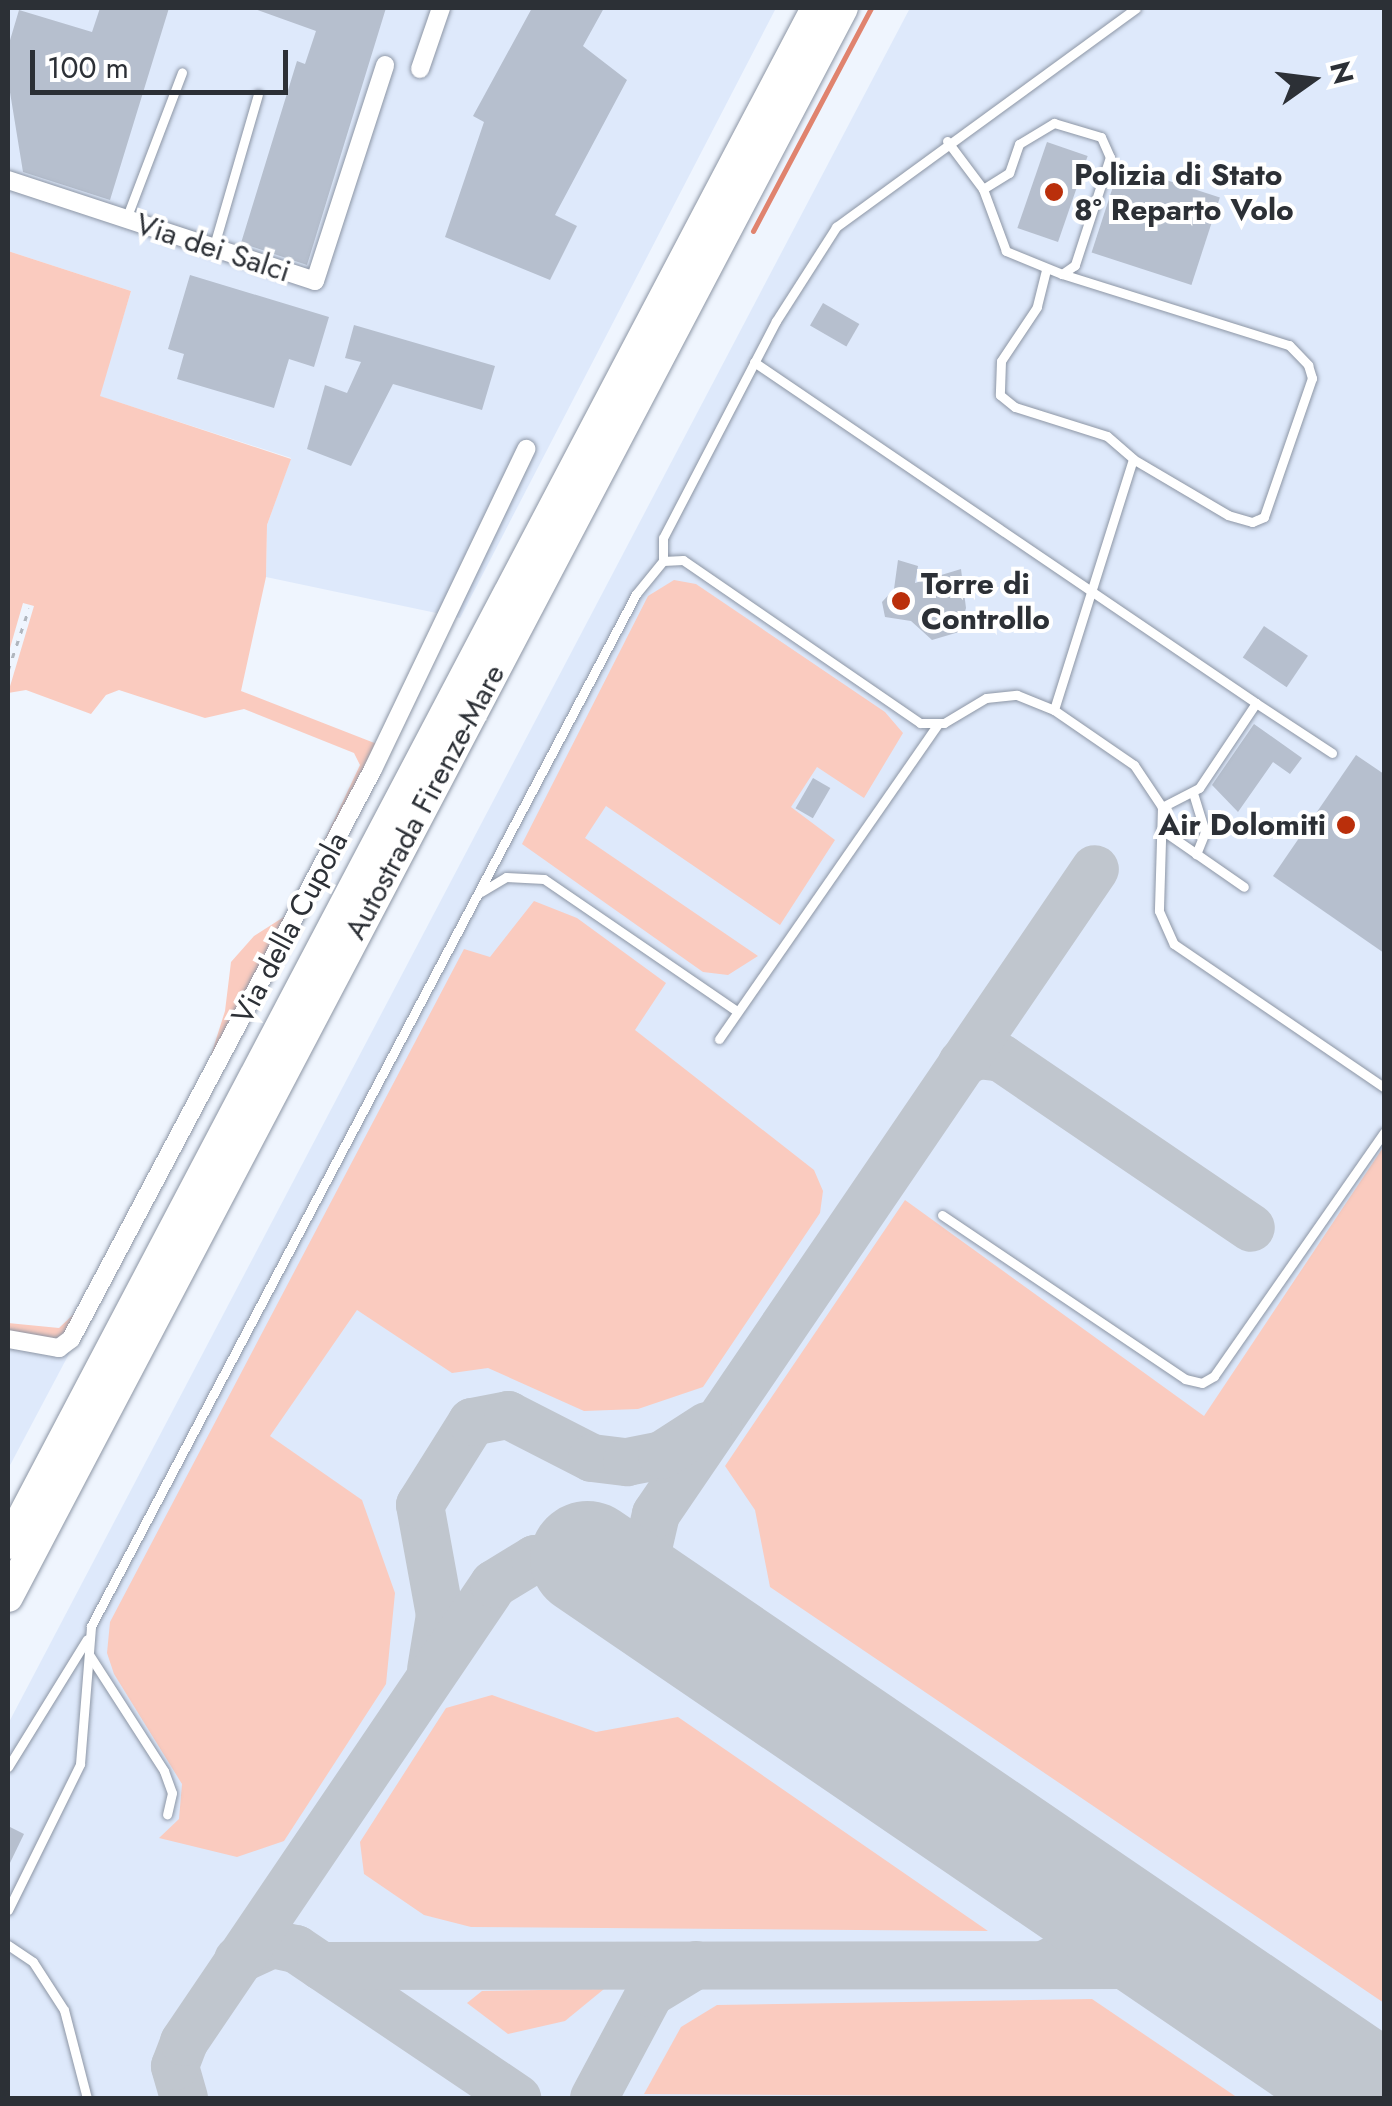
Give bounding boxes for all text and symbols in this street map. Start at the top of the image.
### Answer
scale bar [35,30,292,92]
north arrow [1262,30,1362,130]
text: 100 m [47,46,129,89]
text: N [1319,57,1364,88]
place label: Polizia di Stato 8° Reparto Volo [1074,157,1294,228]
marker: Polizia di Stato 8° Reparto Volo [1043,181,1065,203]
street label: Via dei Salci [131,206,295,290]
place label: Torre di Controllo [921,566,1050,636]
marker: Torre di Controllo [890,590,912,612]
street label: Autostrada Firenze-Mare [337,658,513,946]
place label: Air Dolomiti [1158,807,1326,843]
marker: Air Dolomiti [1335,814,1357,836]
street label: Via della Cupola [224,826,356,1030]

